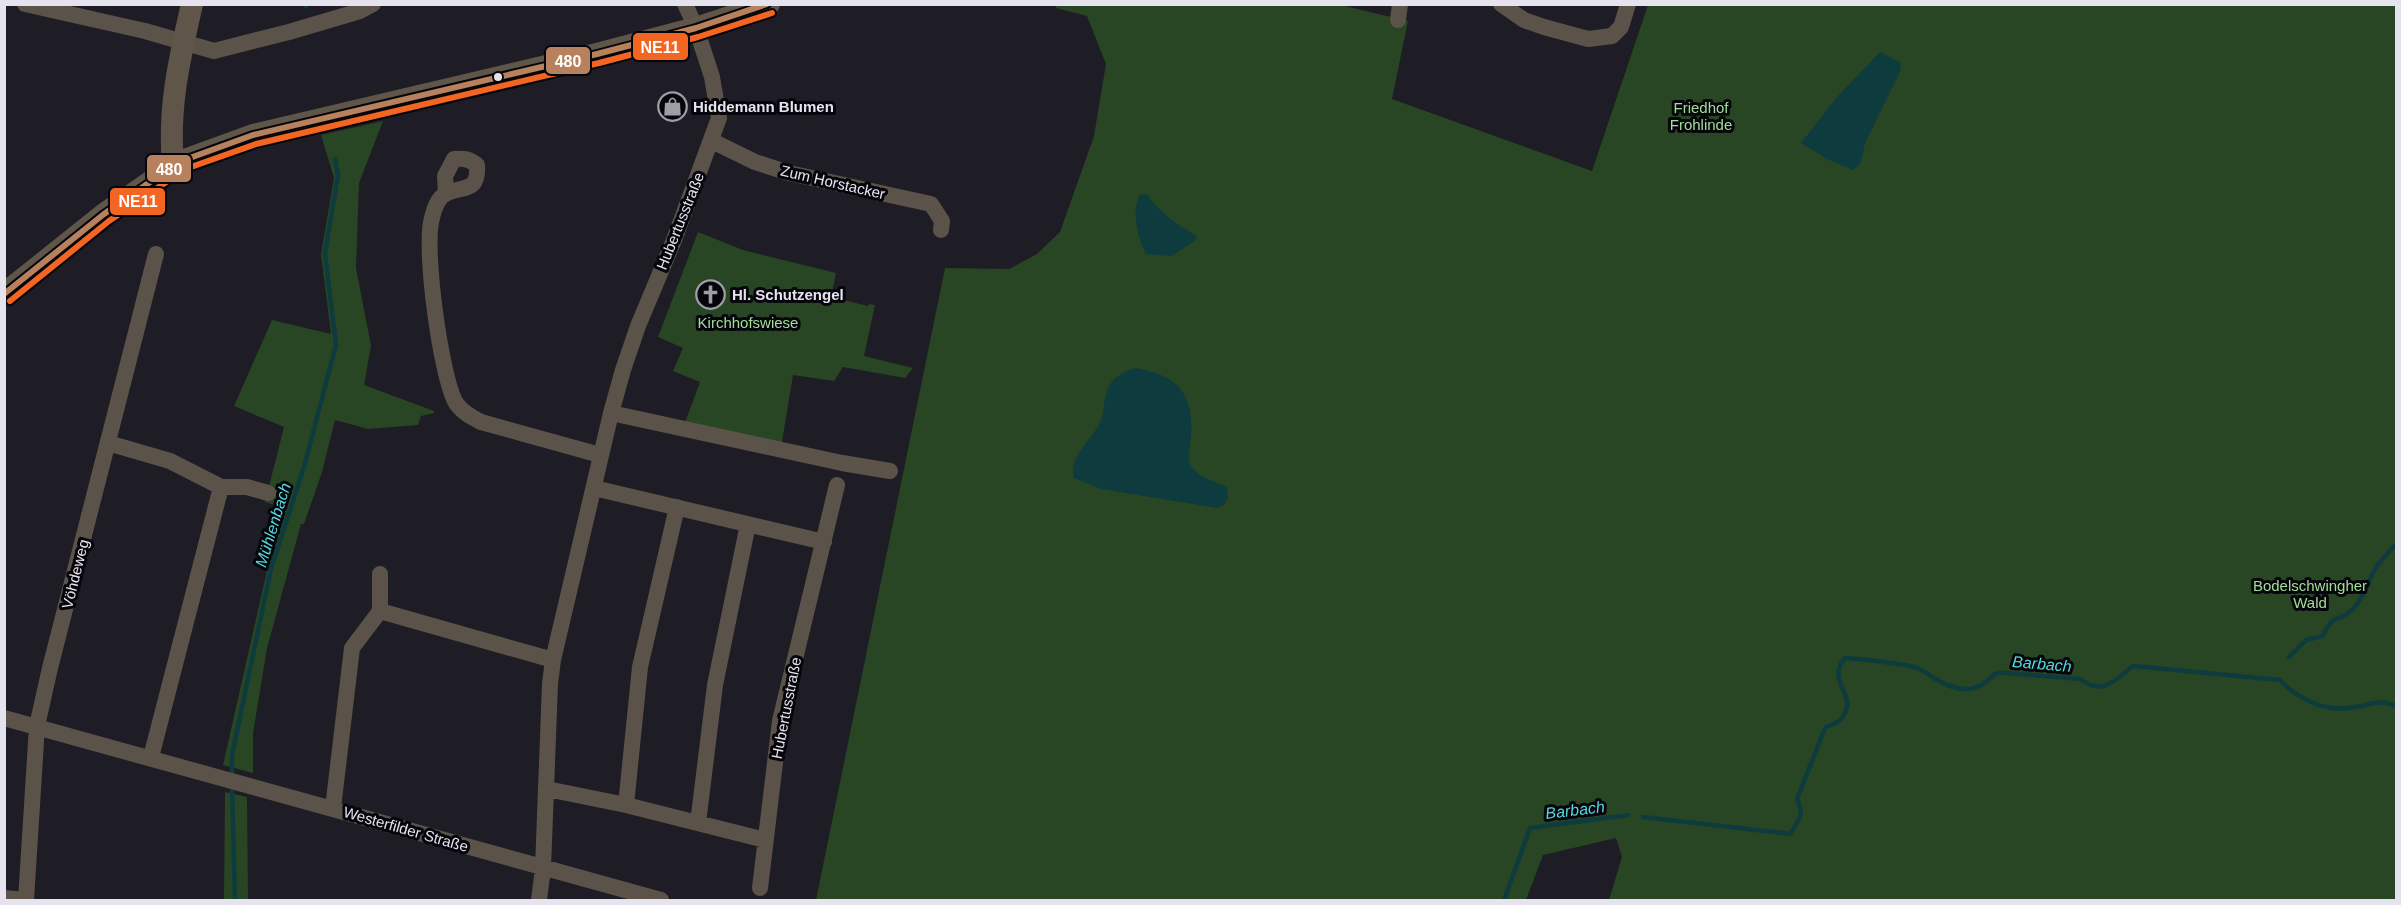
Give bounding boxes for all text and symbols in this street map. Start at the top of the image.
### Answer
line badge: NE11 [632,32,689,61]
text: NE11 [640,39,680,56]
line badge: 480 [545,46,591,75]
text: 480 [555,53,581,70]
unlabelled marker [492,71,504,83]
shop icon: Hiddemann Blumen [656,90,688,122]
place label: Hiddemann Blumen [693,98,834,115]
park label: Friedhof Frohlinde [1670,99,1732,133]
line badge: 480 [146,154,192,183]
text: 480 [156,161,182,178]
street label: Zum Horstacker [779,162,887,202]
street label: Hubertusstraße [653,170,707,272]
line badge: NE11 [109,187,166,216]
text: NE11 [118,193,158,210]
church icon: Hl. Schutzengel [695,278,727,310]
place label: Hl. Schutzengel [732,286,844,303]
park label: Kirchhofswiese [698,314,798,331]
water label: Mühlenbach [252,481,294,569]
street label: Vöhdeweg [58,538,92,610]
park label: Bodelschwingher Wald [2253,577,2367,611]
water label: Barbach [2012,653,2073,675]
street label: Hubertusstraße [768,656,804,760]
water label: Barbach [1544,798,1606,822]
street label: Westerfilder Straße [342,803,470,855]

